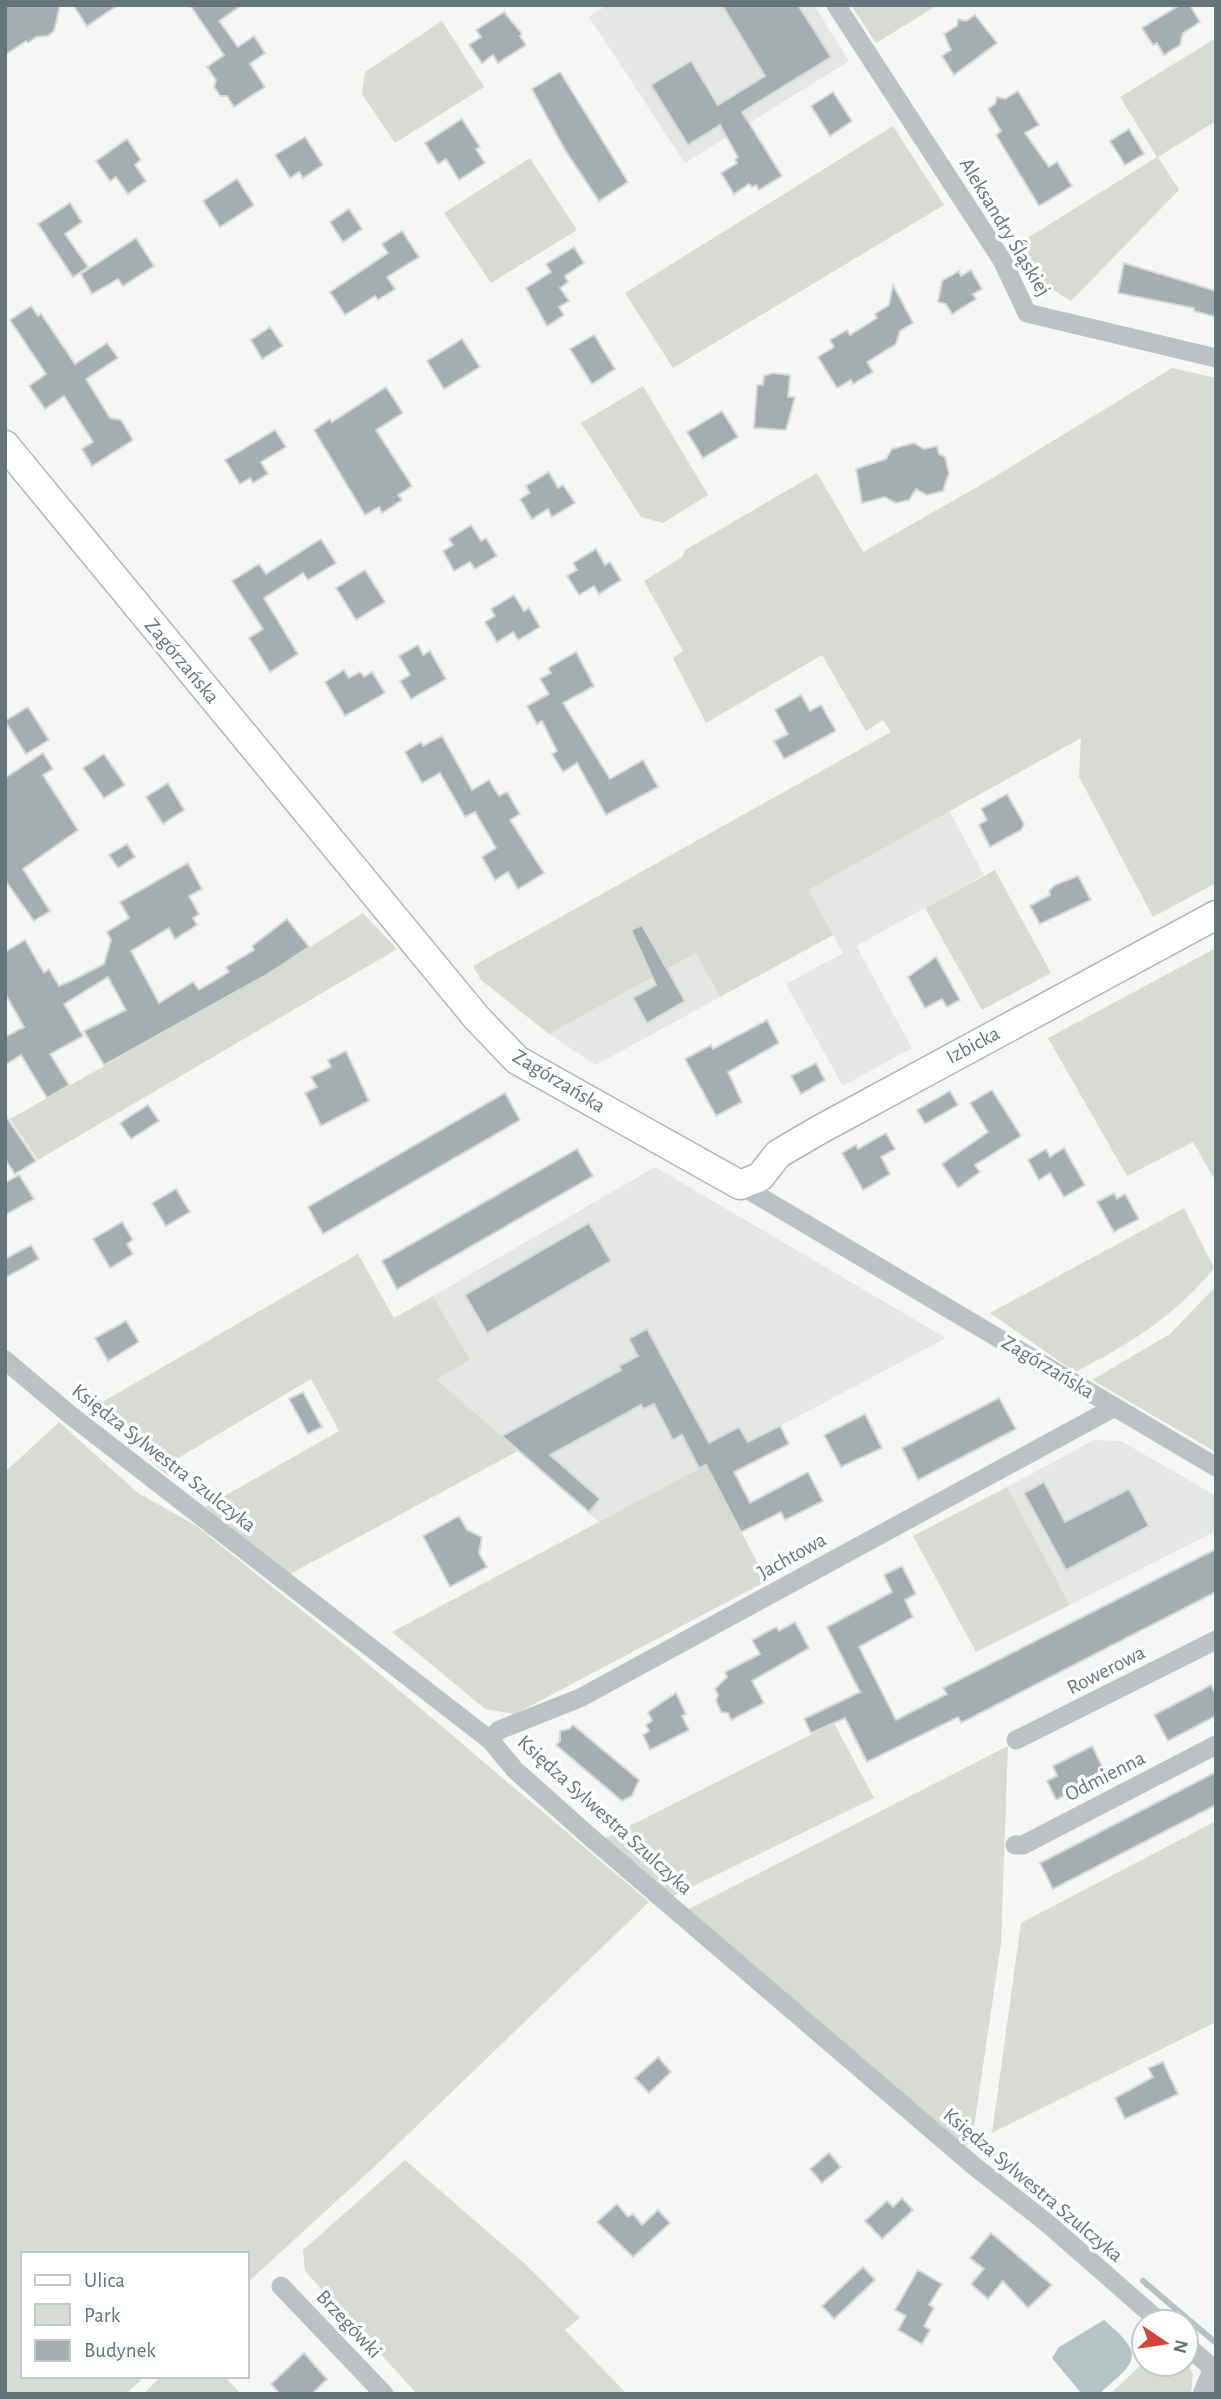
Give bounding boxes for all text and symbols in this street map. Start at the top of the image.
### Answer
street label: Aleksandry Śląskiej [955,153,1057,300]
street label: Zagórzańska [141,615,223,708]
street label: Izbicka [943,1022,1003,1068]
street label: Zagórzańska [509,1045,609,1117]
street label: Zagórzańska [998,1331,1098,1403]
street label: Księdza Sylwestra Szulczyka [68,1380,260,1536]
street label: Jachtowa [754,1529,830,1583]
street label: Rowerowa [1063,1641,1149,1699]
street label: Księdza Sylwestra Szulczyka [514,1731,697,1899]
street label: Odmienna [1061,1747,1149,1805]
street label: Księdza Sylwestra Szulczyka [939,2104,1127,2266]
legend [21,2252,248,2378]
text: Ulica [84,2270,125,2291]
street label: Brzegówki [312,2286,386,2362]
text: Park [84,2305,121,2326]
north arrow [1130,2308,1200,2378]
text: N [1169,2338,1191,2355]
text: Budynek [84,2340,156,2361]

